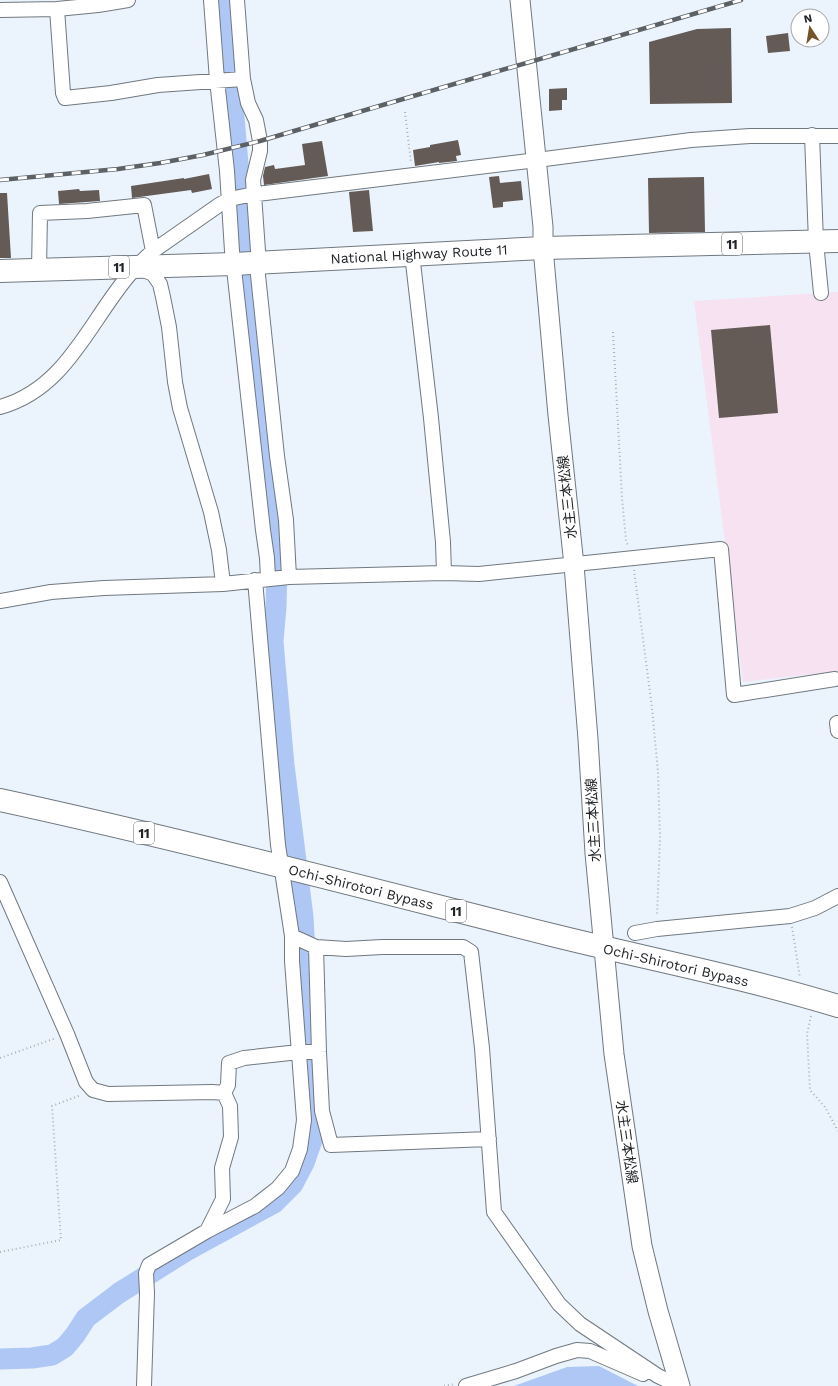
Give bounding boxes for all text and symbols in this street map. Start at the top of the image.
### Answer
north arrow [790,8,830,48]
text: N [803,12,813,26]
road number: 11 [722,233,742,255]
street label: National Highway Route 11 [330,241,508,267]
road number: 11 [109,256,129,278]
street label: 水主三本松線 [555,454,579,540]
street label: 水主三本松線 [583,778,603,862]
road number: 11 [134,822,154,844]
street label: Ochi-Shirotori Bypass [287,861,435,913]
road number: 11 [446,900,466,922]
street label: Ochi-Shirotori Bypass [602,940,750,990]
street label: 水主三本松線 [613,1099,641,1185]

